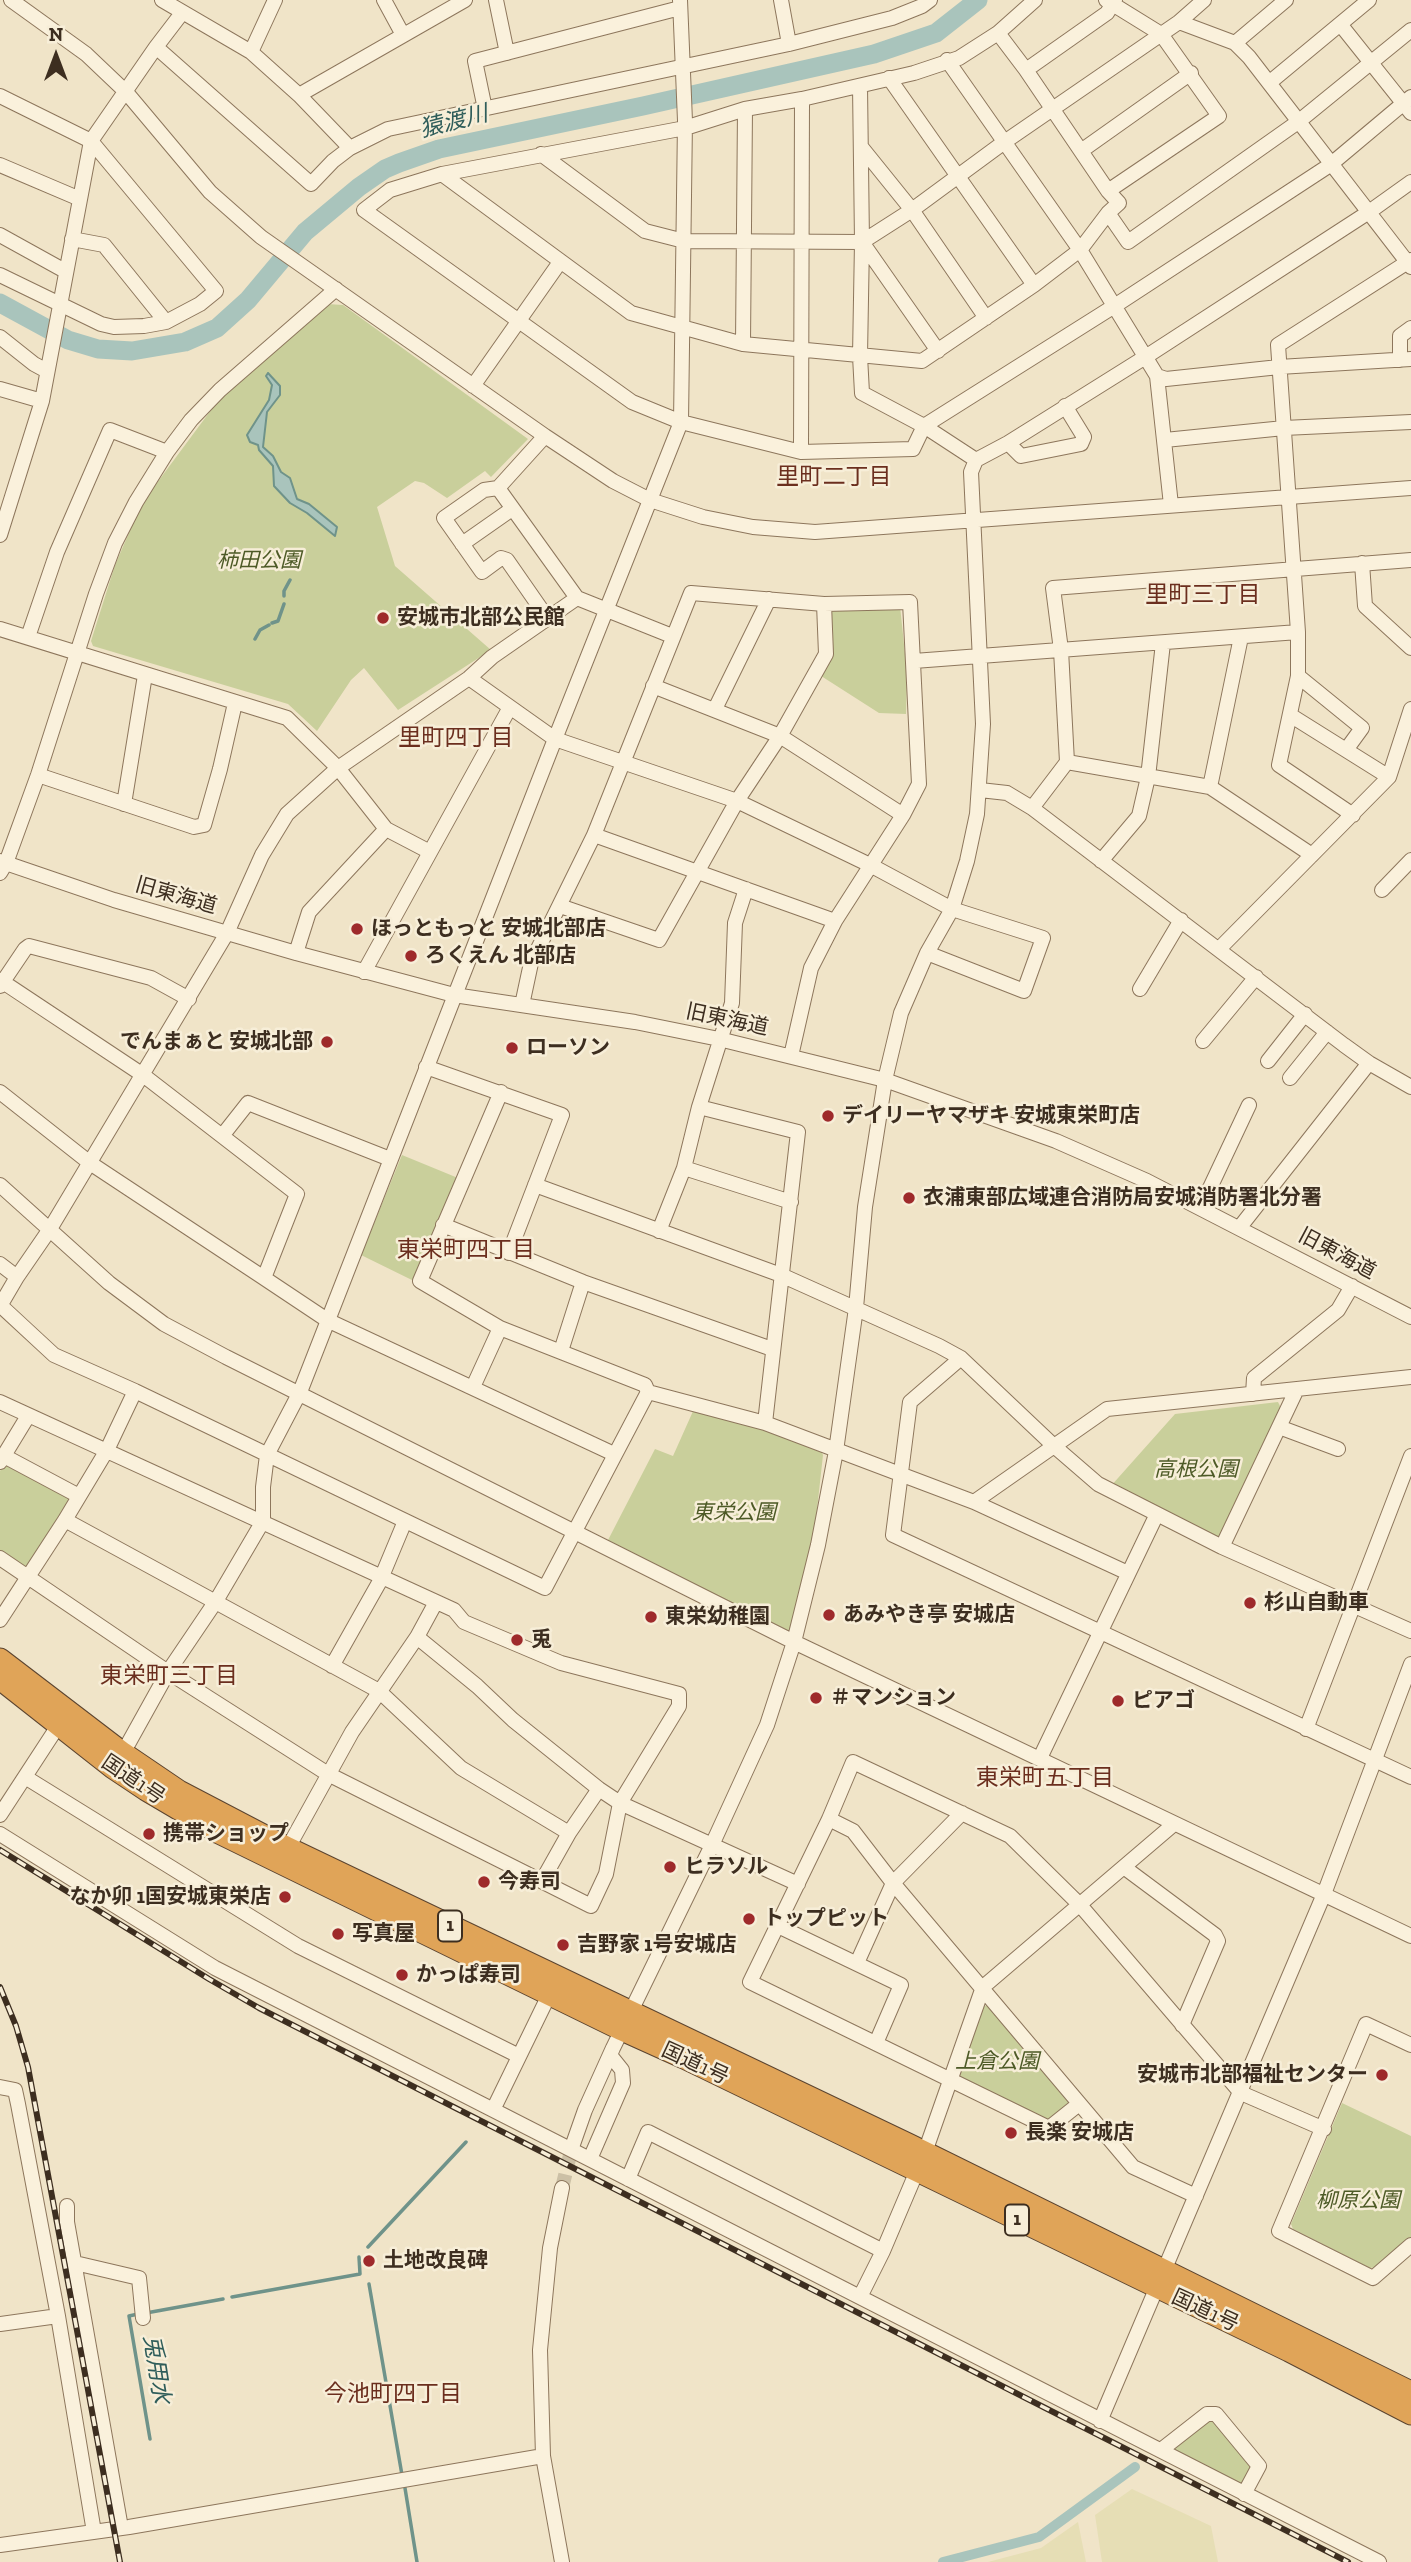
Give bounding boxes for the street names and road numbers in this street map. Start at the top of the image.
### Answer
street label: 旧東海道 [132,872,220,920]
street label: 旧東海道 [683,999,771,1041]
street label: 旧東海道 [1294,1223,1380,1285]
street label: 国道1号 [96,1750,170,1810]
road number: 1 [438,1910,462,1942]
street label: 国道1号 [657,2038,733,2090]
road number: 1 [1005,2204,1029,2236]
street label: 国道1号 [1167,2285,1243,2337]

